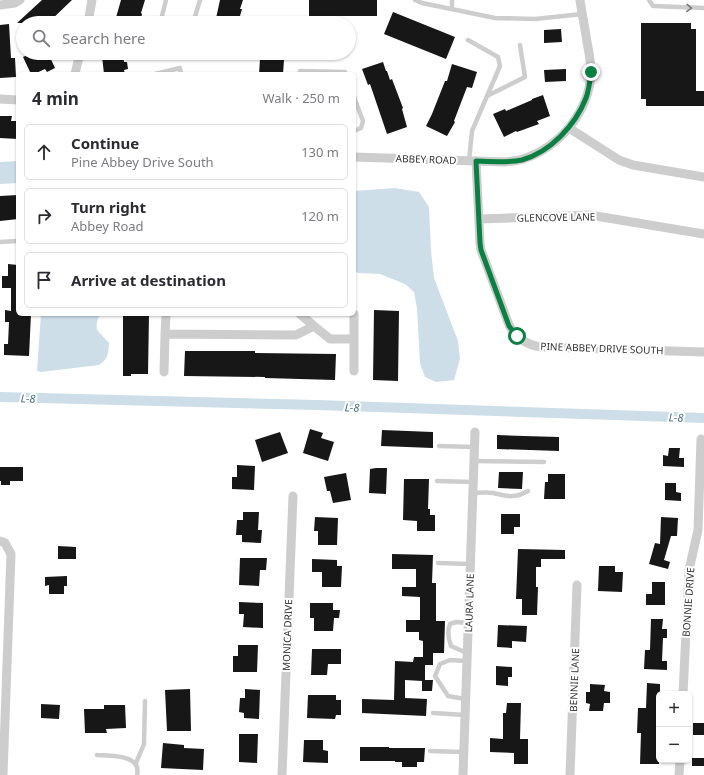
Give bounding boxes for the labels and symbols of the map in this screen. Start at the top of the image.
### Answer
one-way arrow [686,3,692,12]
route end [582,63,600,81]
street label: ABBEY ROAD [395,151,457,167]
street label: GLENCOVE LANE [517,209,595,225]
route start [508,327,526,345]
street label: PINE ABBEY DRIVE SOUTH [540,339,664,357]
water label: L-8 [20,390,36,406]
water label: L-8 [344,399,360,415]
water label: L-8 [668,409,684,425]
street label: BONNIE DRIVE [679,567,697,637]
street label: LAURA LANE [461,573,477,633]
street label: MONICA DRIVE [279,599,295,671]
street label: BENNIE LANE [566,648,582,712]

